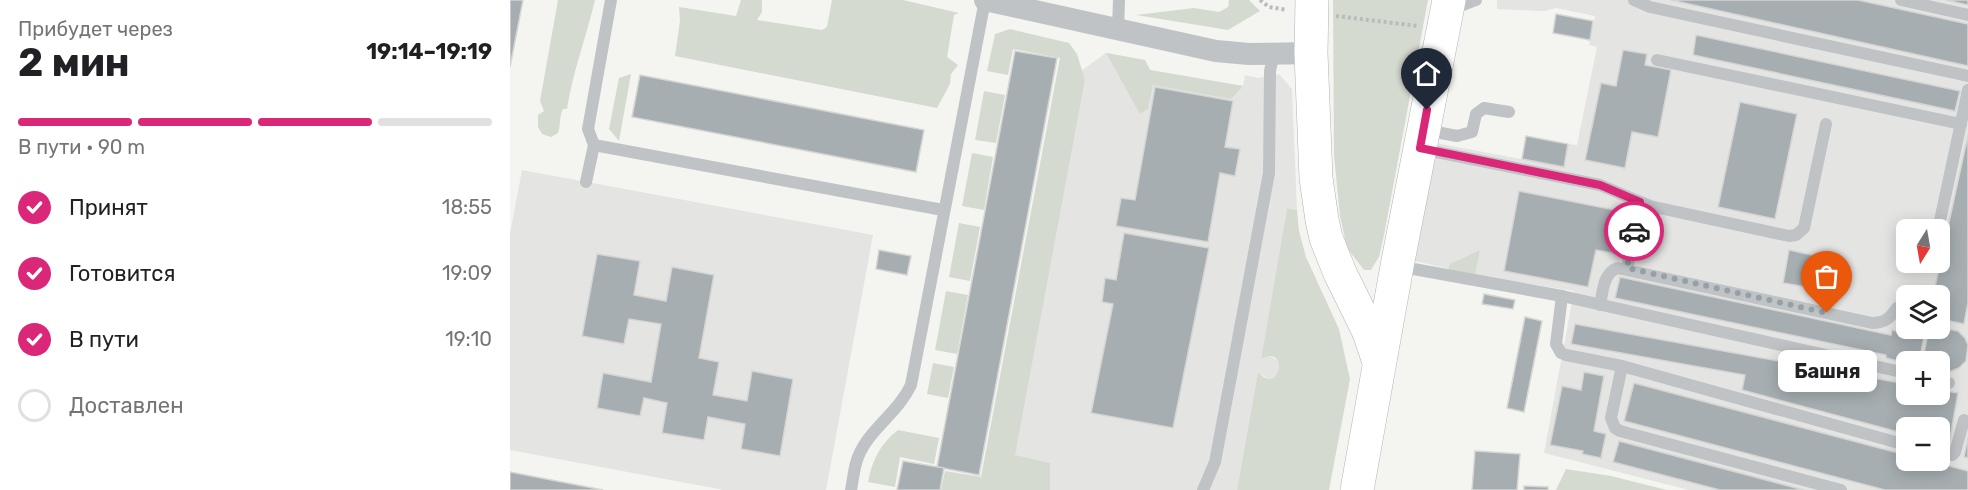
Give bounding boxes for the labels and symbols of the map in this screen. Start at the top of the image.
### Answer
pin [1401,48,1452,110]
courier [1604,201,1664,261]
north arrow [1896,219,1950,273]
pin [1801,251,1852,313]
callout: Башня [1778,349,1876,391]

